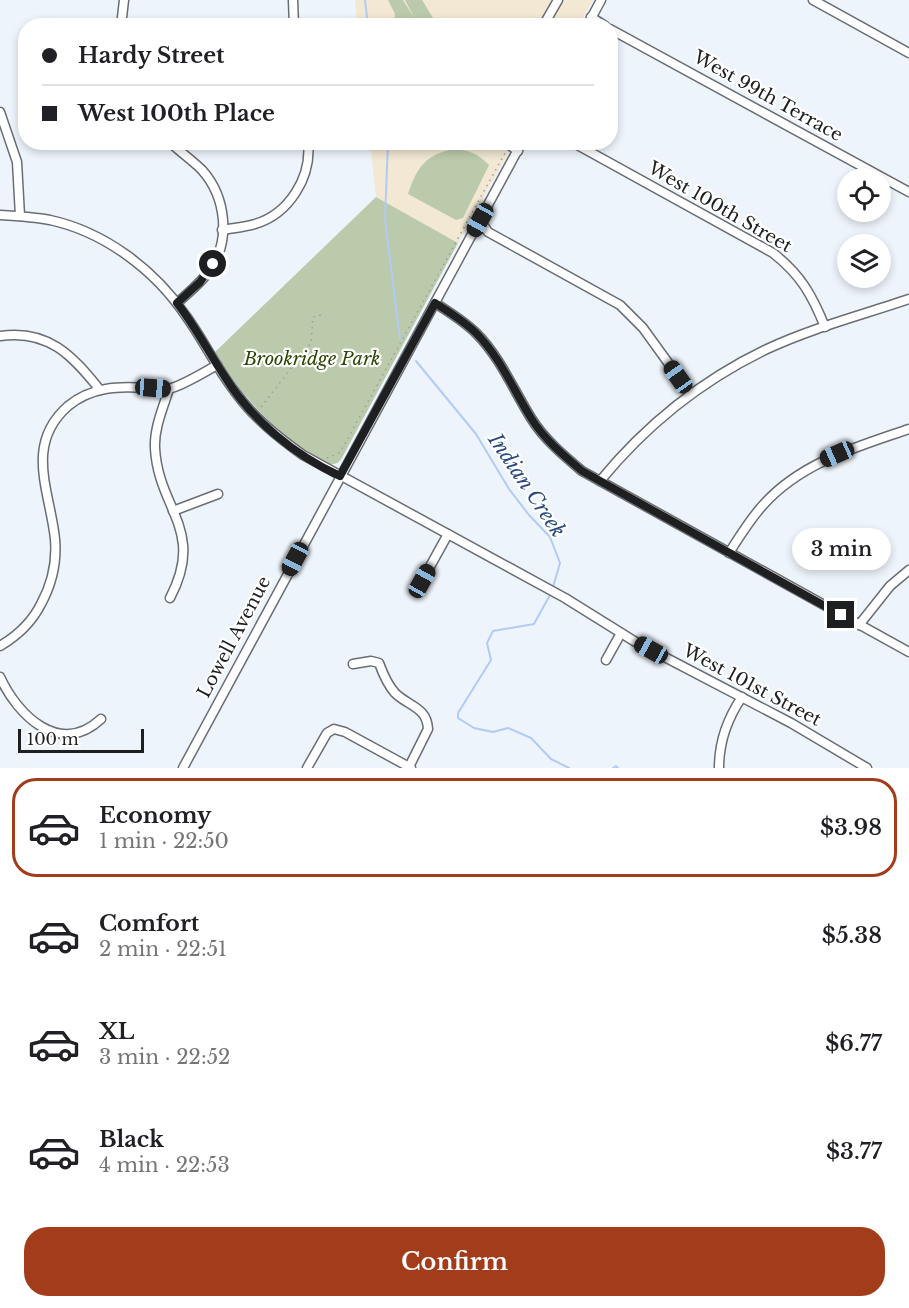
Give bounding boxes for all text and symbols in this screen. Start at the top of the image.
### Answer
text: Hardy Street [78,42,225,69]
street label: West 99th Terrace [689,45,846,146]
text: West 100th Place [78,100,275,127]
street label: West 100th Street [643,156,796,257]
map controls [837,168,891,288]
button: locate [837,168,891,222]
car [463,200,497,240]
button: layers [837,234,891,288]
route start [199,250,226,277]
park label: Brookridge Park [243,348,380,370]
car [660,357,696,397]
car [134,378,172,398]
water label: Indian Creek [483,428,571,541]
car [817,438,857,470]
callout: 3 min [792,528,890,570]
text: 3 min [811,537,872,561]
car [279,539,311,579]
car [405,561,439,601]
street label: Lowell Avenue [193,572,275,702]
route end [827,601,854,628]
car [631,633,671,667]
street label: West 101st Street [678,639,825,731]
scale bar [18,726,144,754]
text: 100 m [27,729,79,749]
icon: car [27,801,81,855]
text: Economy [99,802,211,829]
text: $3.98 [820,814,882,841]
text: 1 min · 22:50 [99,829,229,853]
icon: car [27,909,81,963]
text: Comfort [99,910,199,937]
text: $5.38 [822,922,882,949]
text: 2 min · 22:51 [99,937,227,961]
icon: car [27,1017,81,1071]
text: XL [99,1018,134,1045]
text: $6.77 [825,1030,882,1057]
text: 3 min · 22:52 [99,1045,230,1069]
icon: car [27,1125,81,1179]
text: Black [99,1126,164,1153]
text: $3.77 [826,1138,882,1165]
text: 4 min · 22:53 [99,1153,230,1177]
button: Confirm [24,1227,885,1296]

